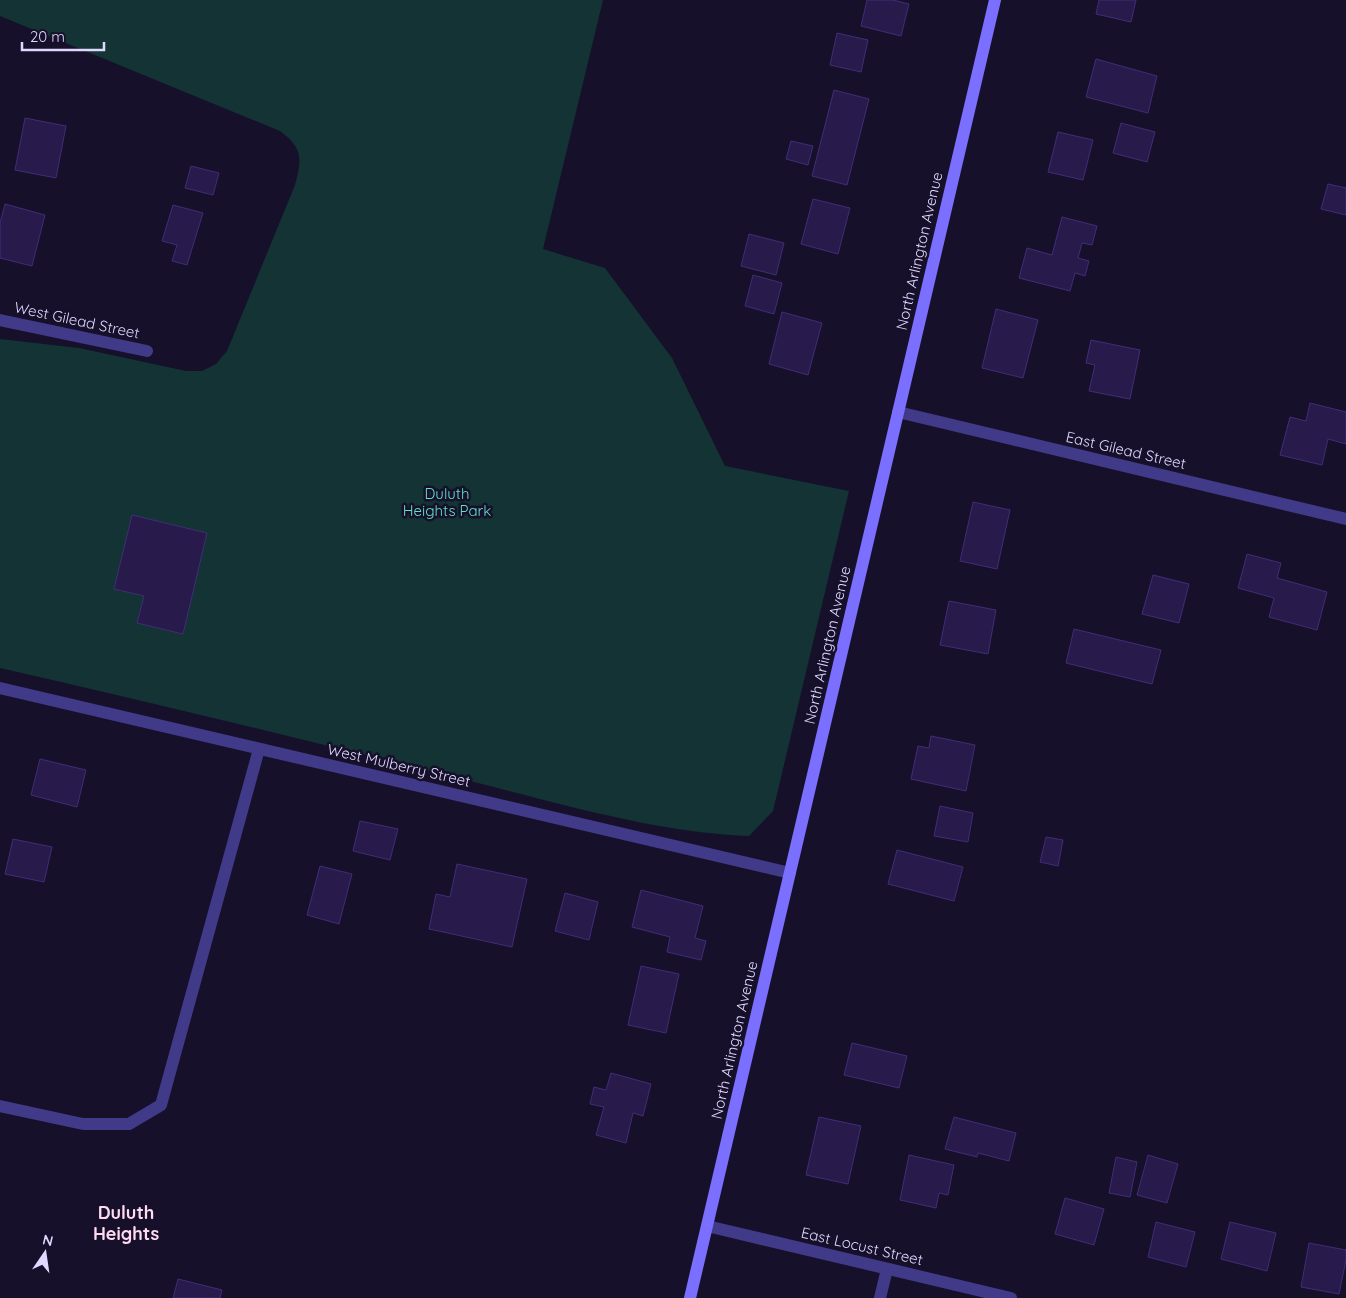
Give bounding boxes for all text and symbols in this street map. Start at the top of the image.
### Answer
scale bar [22,20,105,52]
text: 20 m [30,27,65,46]
street label: North Arlington Avenue [892,170,946,332]
street label: West Gilead Street [13,297,141,343]
street label: East Gilead Street [1064,427,1188,473]
park label: Duluth Heights Park [403,484,491,520]
street label: North Arlington Avenue [800,564,854,726]
street label: West Mulberry Street [326,739,472,791]
street label: North Arlington Avenue [707,959,761,1121]
district label: Duluth Heights [93,1201,159,1245]
street label: East Locust Street [799,1223,925,1269]
north arrow [20,1228,70,1278]
text: N [41,1230,55,1250]

